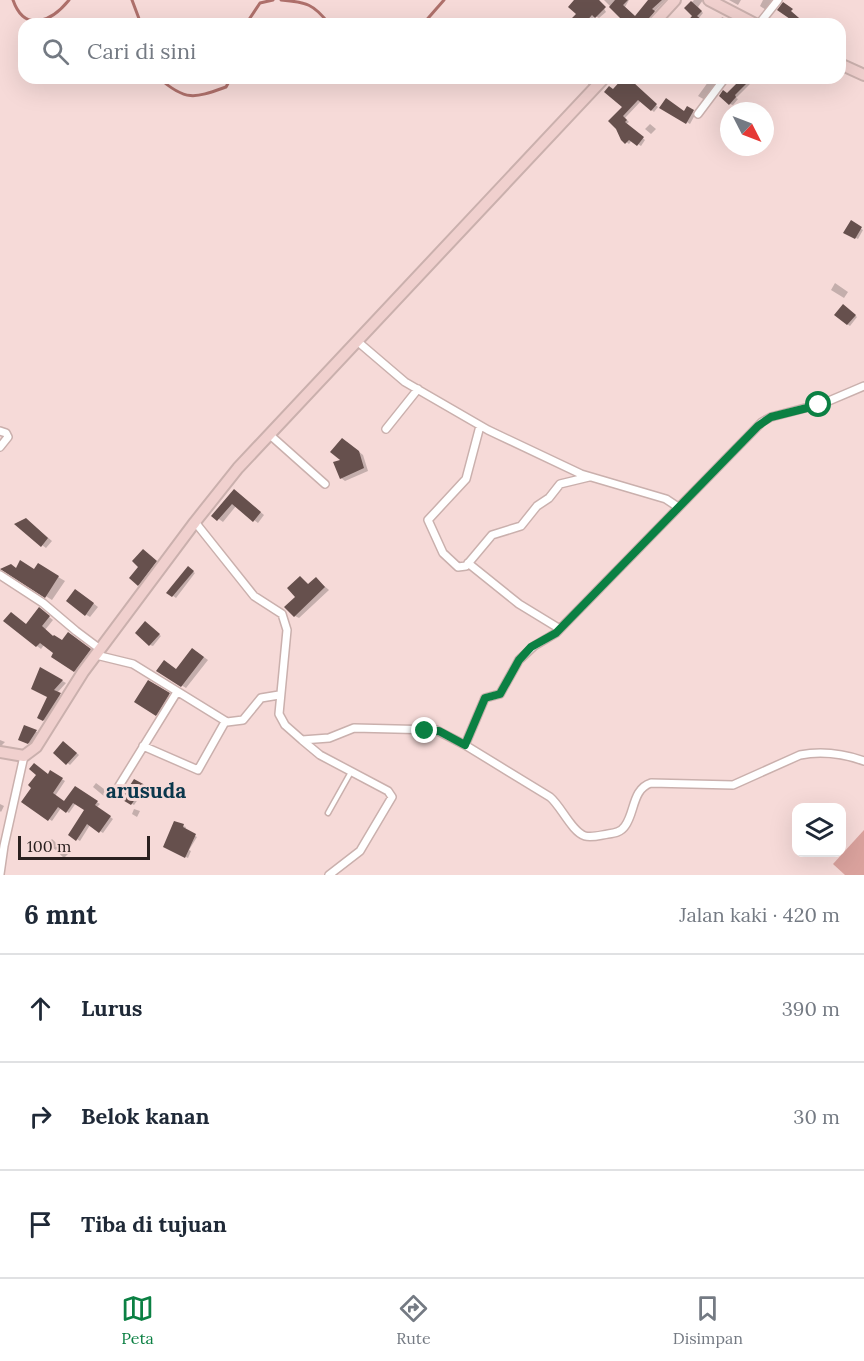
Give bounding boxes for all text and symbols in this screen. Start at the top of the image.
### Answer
search box [18,18,846,84]
icon: search [39,35,72,68]
text: Cari di sini [87,37,196,65]
north arrow [720,102,774,156]
route start [805,391,831,417]
route end [411,717,437,743]
district label: arusuda [106,777,186,804]
map controls [792,803,846,857]
button: layers [792,803,846,857]
scale bar [18,833,150,860]
text: 100 m [27,836,71,856]
text: 6 mnt [24,898,97,931]
text: Jalan kaki · 420 m [679,902,840,927]
icon: ahead [24,992,57,1025]
text: Lurus [81,994,143,1022]
text: 390 m [782,996,840,1021]
icon: right [24,1100,57,1133]
text: Belok kanan [81,1102,210,1130]
text: 30 m [793,1104,840,1129]
icon: arrive [24,1208,57,1241]
text: Tiba di tujuan [81,1210,227,1238]
tab: Peta [121,1292,154,1348]
tab: Rute [396,1292,431,1348]
tab: Disimpan [673,1292,743,1348]

